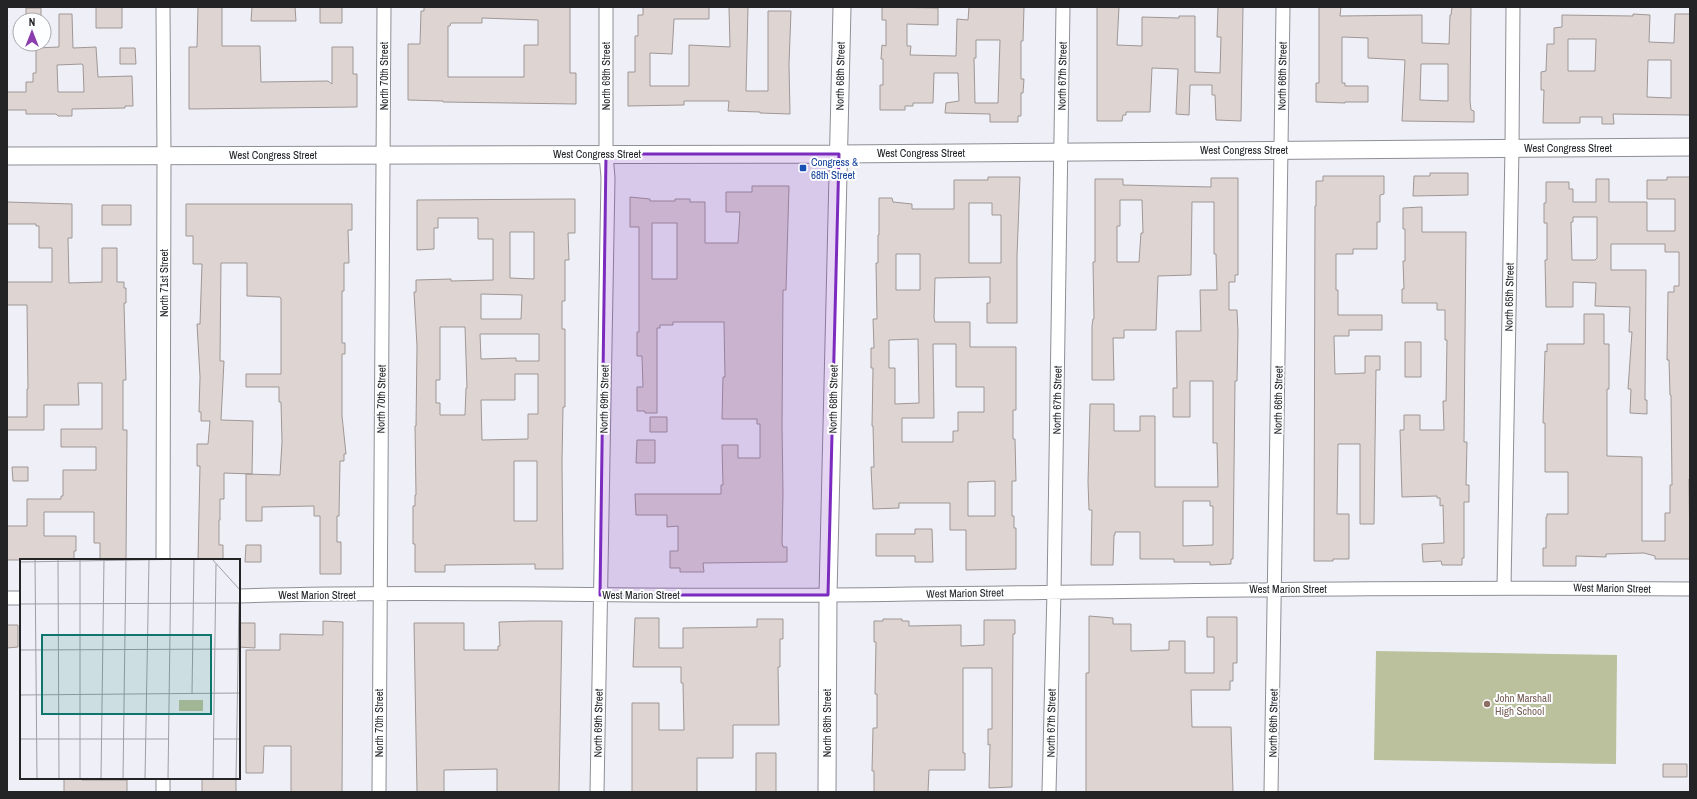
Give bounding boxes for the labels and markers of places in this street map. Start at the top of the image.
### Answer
place label: Congress & 68th Street [811,155,858,182]
marker: Congress & 68th Street [798,163,808,173]
place label: John Marshall High School [1495,691,1551,718]
marker: John Marshall High School [1482,699,1492,709]

